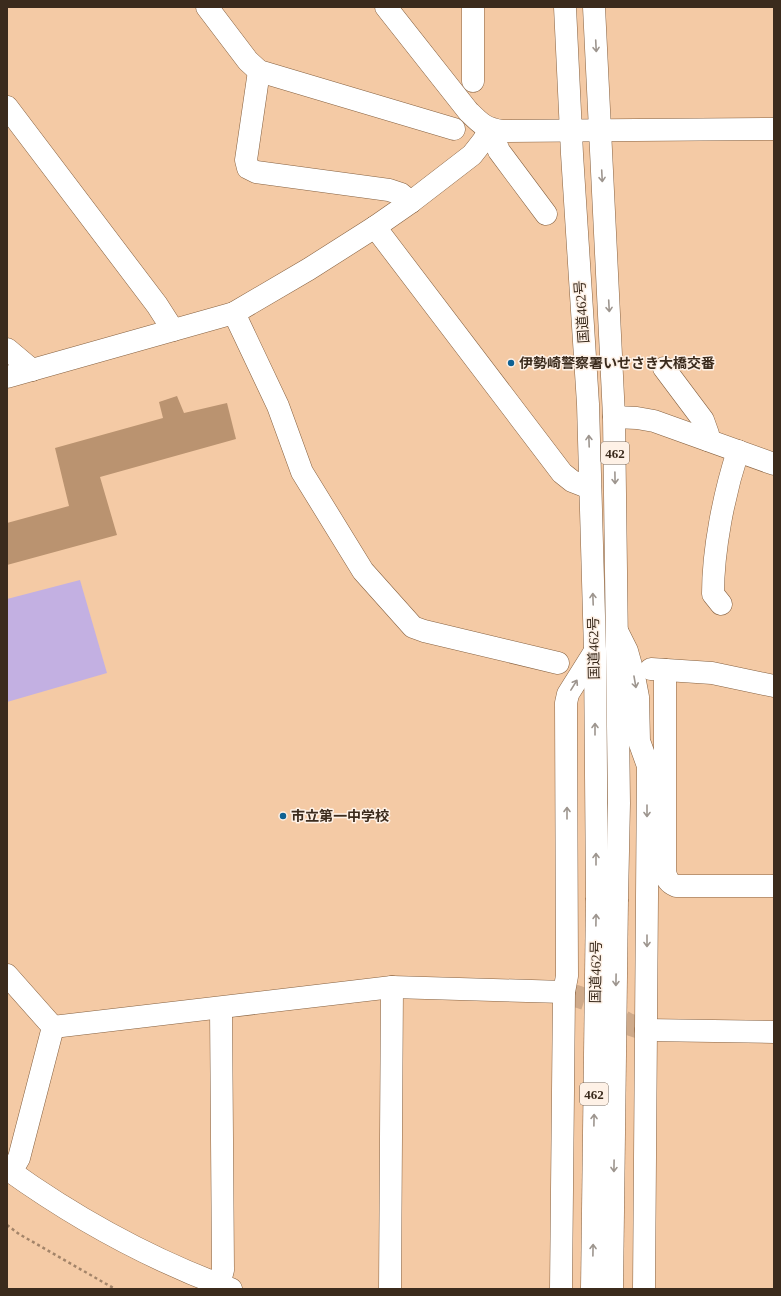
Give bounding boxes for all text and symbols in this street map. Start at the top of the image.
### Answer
one-way arrow [592,39,600,52]
one-way arrow [599,169,606,182]
street label: 国道462号 [572,280,592,344]
one-way arrow [605,299,612,312]
place label: 伊勢崎警察署いせさき大橋交番 [519,356,715,371]
marker: 伊勢崎警察署いせさき大橋交番 [506,358,516,368]
one-way arrow [585,435,592,448]
road number: 462 [601,442,629,464]
one-way arrow [611,471,619,484]
one-way arrow [590,593,597,606]
street label: 国道462号 [586,616,602,680]
one-way arrow [632,676,640,689]
one-way arrow [570,679,578,691]
one-way arrow [591,723,599,736]
one-way arrow [644,804,651,817]
one-way arrow [563,807,571,820]
place label: 市立第一中学校 [291,808,389,824]
marker: 市立第一中学校 [278,811,288,821]
one-way arrow [592,853,600,866]
one-way arrow [592,914,600,927]
one-way arrow [643,934,651,947]
street label: 国道462号 [588,940,604,1004]
one-way arrow [612,973,620,986]
road number: 462 [580,1083,608,1105]
one-way arrow [590,1114,598,1127]
one-way arrow [610,1159,618,1172]
one-way arrow [589,1244,596,1257]

